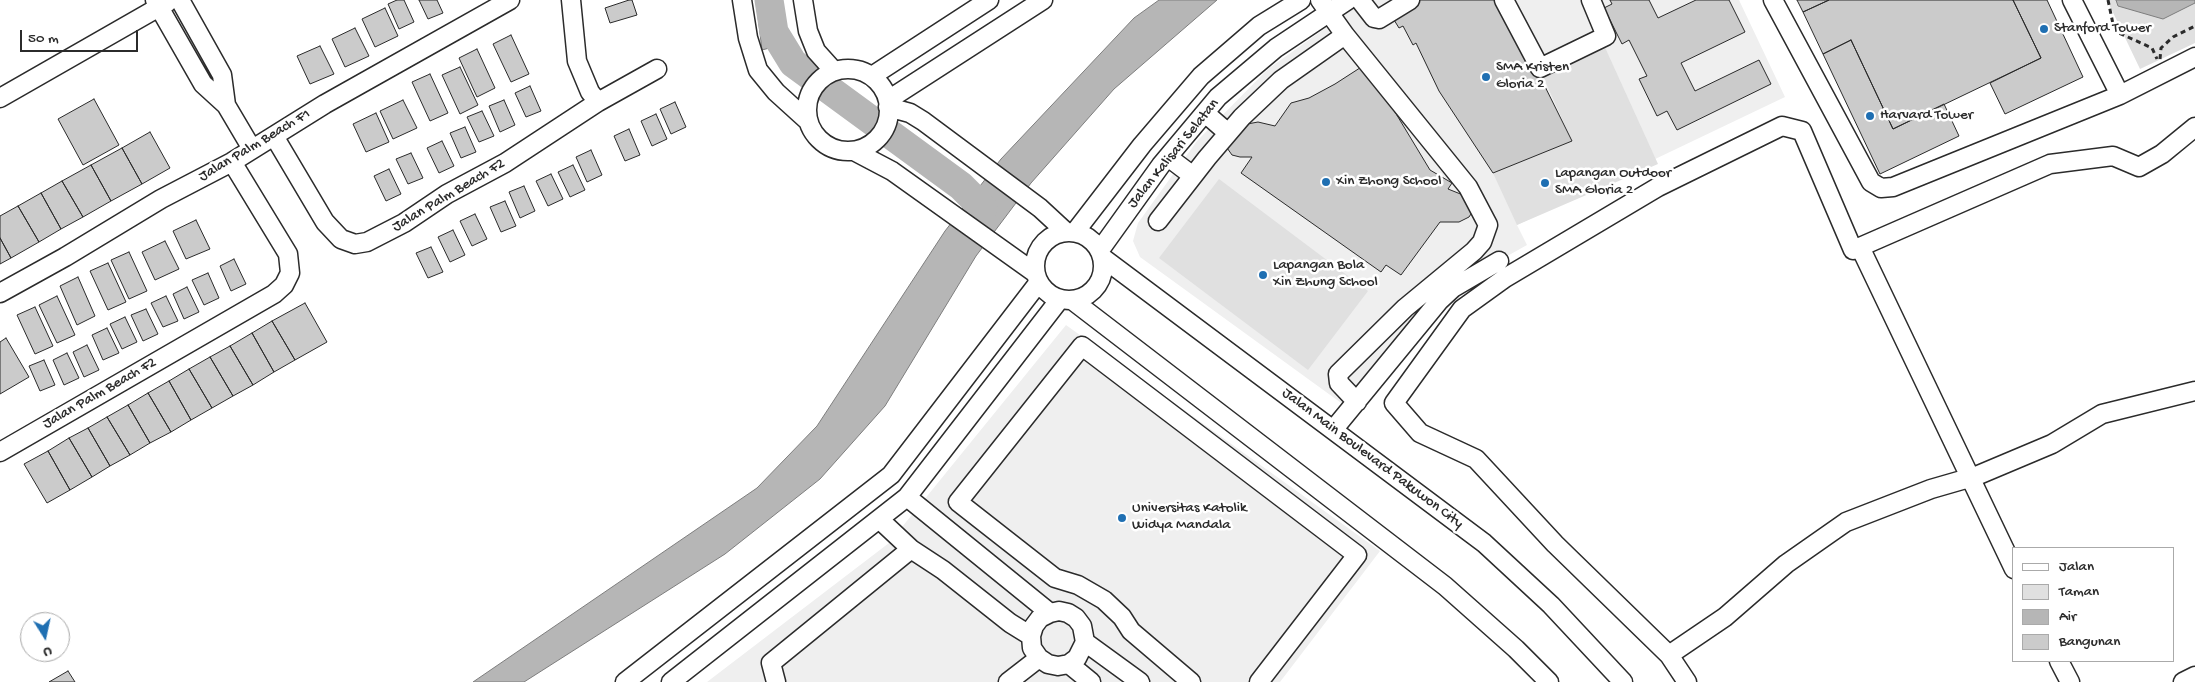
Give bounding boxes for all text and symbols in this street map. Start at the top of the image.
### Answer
scale bar [22,20,140,52]
place label: Stanford Tower [2054,20,2151,38]
marker: Stanford Tower [2038,23,2050,35]
text: 50 m [28,30,59,48]
place label: SMA Kristen Gloria 2 [1496,59,1569,94]
marker: SMA Kristen Gloria 2 [1480,71,1492,83]
street label: Jalan Kalisari Selatan [1124,96,1224,212]
street label: Jalan Palm Beach F1 [196,106,314,186]
place label: Harvard Tower [1880,107,1973,125]
marker: Harvard Tower [1864,110,1876,122]
street label: Jalan Palm Beach F2 [389,155,509,237]
place label: Lapangan Outdoor SMA Gloria 2 [1555,165,1671,200]
place label: Xin Zhong School [1336,173,1442,191]
marker: Xin Zhong School [1320,176,1332,188]
marker: Lapangan Outdoor SMA Gloria 2 [1539,177,1551,189]
place label: Lapangan Bola Xin Zhung School [1273,257,1378,292]
marker: Lapangan Bola Xin Zhung School [1257,269,1269,281]
street label: Jalan Palm Beach F2 [40,354,160,434]
street label: Jalan Main Boulevard Pakuwon City [1278,385,1466,533]
place label: Universitas Katolik Widya Mandala [1132,500,1247,535]
marker: Universitas Katolik Widya Mandala [1116,512,1128,524]
legend [2012,547,2175,662]
text: Jalan [2059,558,2094,576]
text: Taman [2059,583,2099,601]
text: Air [2059,608,2076,626]
north arrow [20,612,70,662]
text: Bangunan [2059,633,2120,651]
text: U [42,642,53,660]

